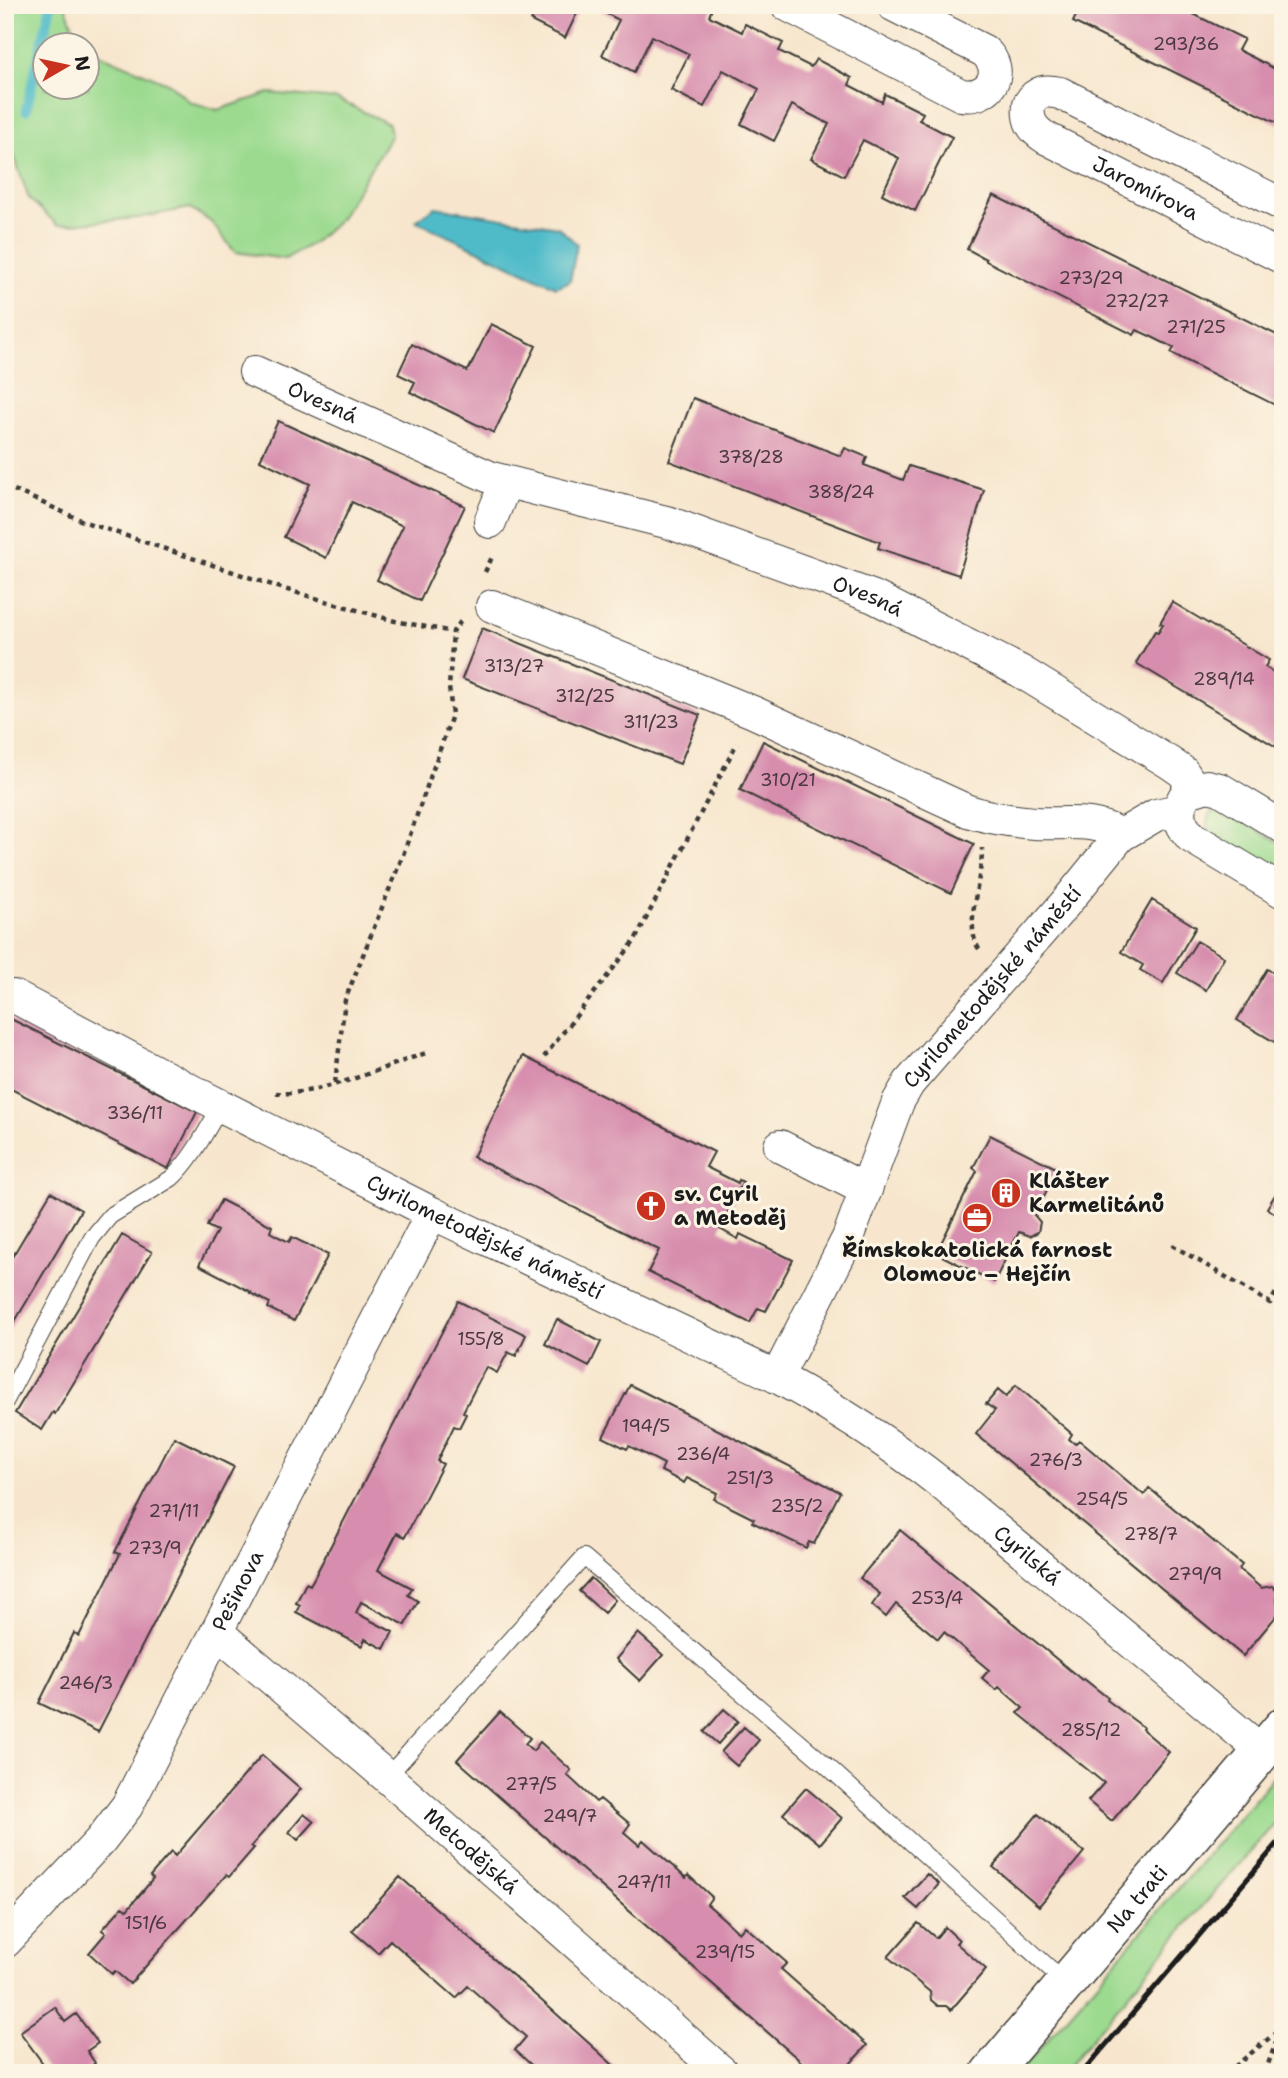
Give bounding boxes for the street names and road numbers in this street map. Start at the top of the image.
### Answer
street label: Jaromírova [1088,150,1203,227]
street label: Ovesná [283,374,362,430]
street label: Ovesná [829,569,908,623]
street label: Cyrilometodějské náměstí [897,880,1088,1094]
street label: Cyrilometodějské náměstí [362,1168,608,1306]
street label: Cyrilská [988,1519,1067,1592]
street label: Pešinova [205,1545,270,1636]
street label: Metodějská [418,1802,524,1900]
street label: Na trati [1101,1859,1174,1939]

